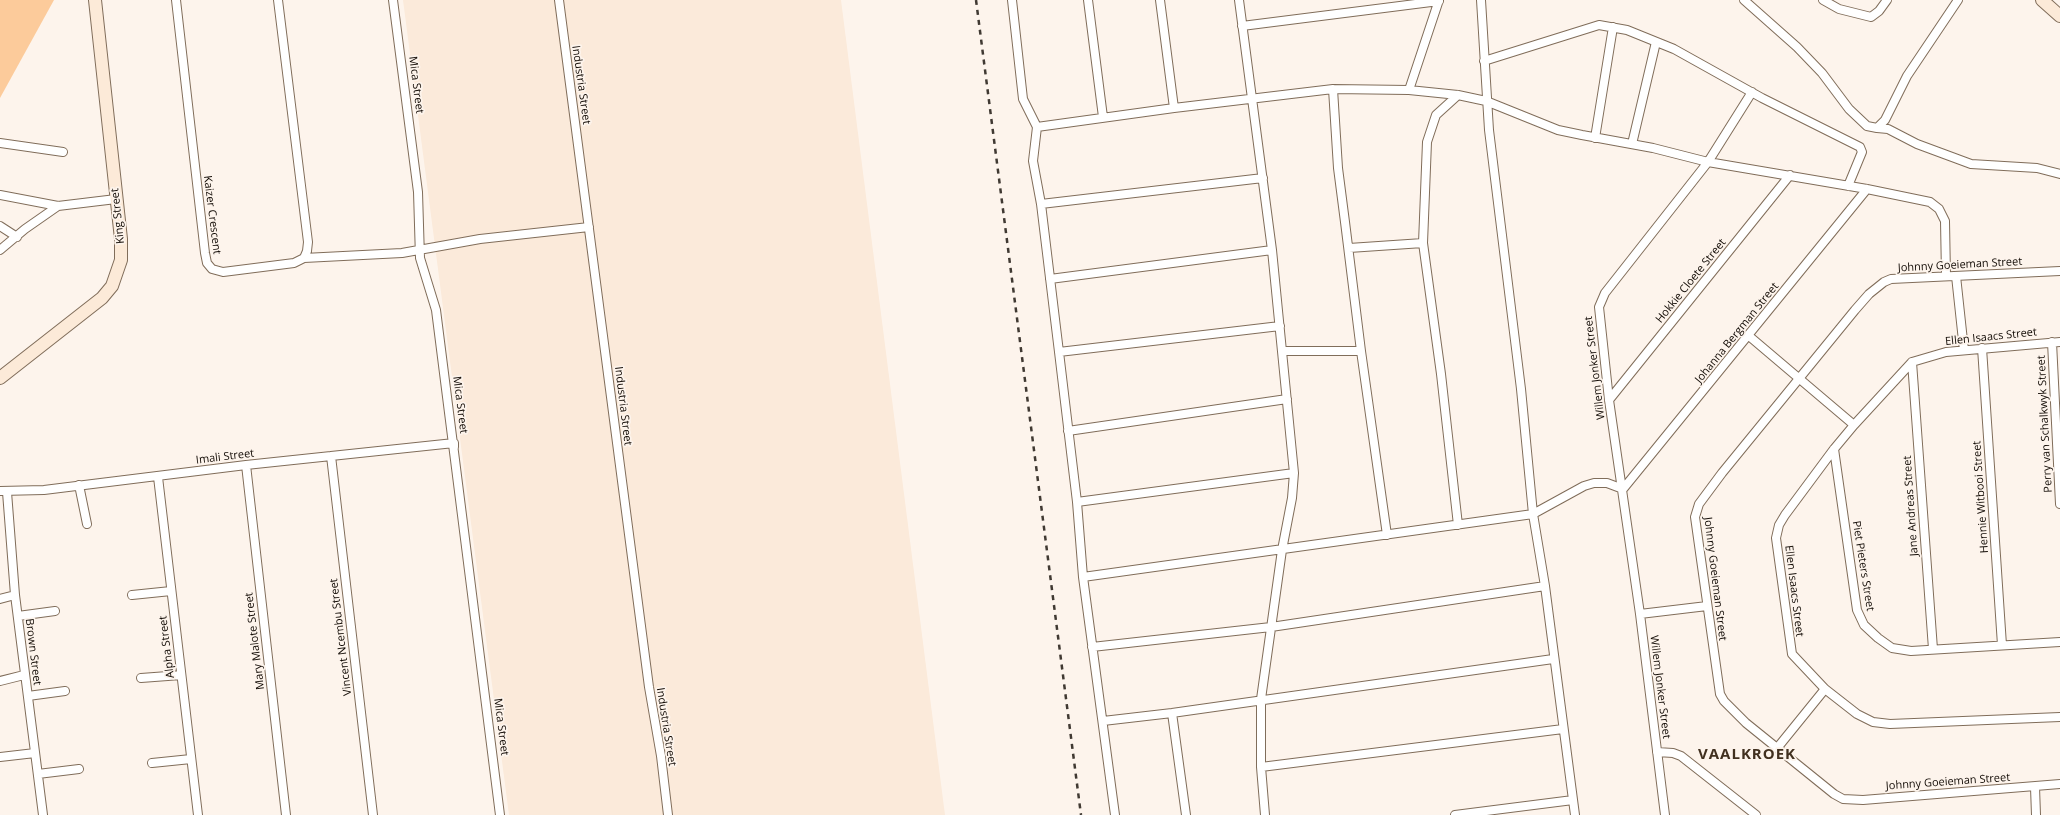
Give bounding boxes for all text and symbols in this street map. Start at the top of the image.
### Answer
street label: Industria Street [569,45,593,125]
street label: Mica Street [406,56,426,114]
street label: Kaizer Crescent [201,175,223,255]
street label: King Street [109,188,127,244]
street label: Hokkie Cloete Street [1653,236,1729,326]
street label: Johnny Goeieman Street [1897,255,2023,275]
street label: Johanna Bergman Street [1692,280,1782,386]
street label: Willem Jonker Street [1582,316,1608,420]
street label: Ellen Isaacs Street [1945,326,2037,348]
street label: Perry van Schalkwyk Street [2035,355,2055,493]
street label: Industria Street [612,366,634,446]
street label: Mica Street [450,376,470,434]
street label: Hennie Witbooi Street [1970,440,1992,554]
street label: Imali Street [195,447,255,467]
street label: Jane Andreas Street [1901,455,1921,557]
street label: Johnny Goeieman Street [1701,516,1729,642]
street label: Piet Pieters Street [1849,520,1877,612]
street label: Ellen Isaacs Street [1782,545,1806,637]
street label: Vincent Ncembu Street [327,578,355,696]
street label: Mary Malote Street [242,592,268,690]
street label: Alpha Street [157,615,177,679]
street label: Brown Street [22,618,44,686]
street label: Willem Jonker Street [1647,635,1673,739]
street label: Industria Street [653,687,679,767]
street label: Mica Street [491,698,511,756]
district label: VAALKROEK [1698,746,1796,764]
street label: Johnny Goeieman Street [1885,771,2011,793]

